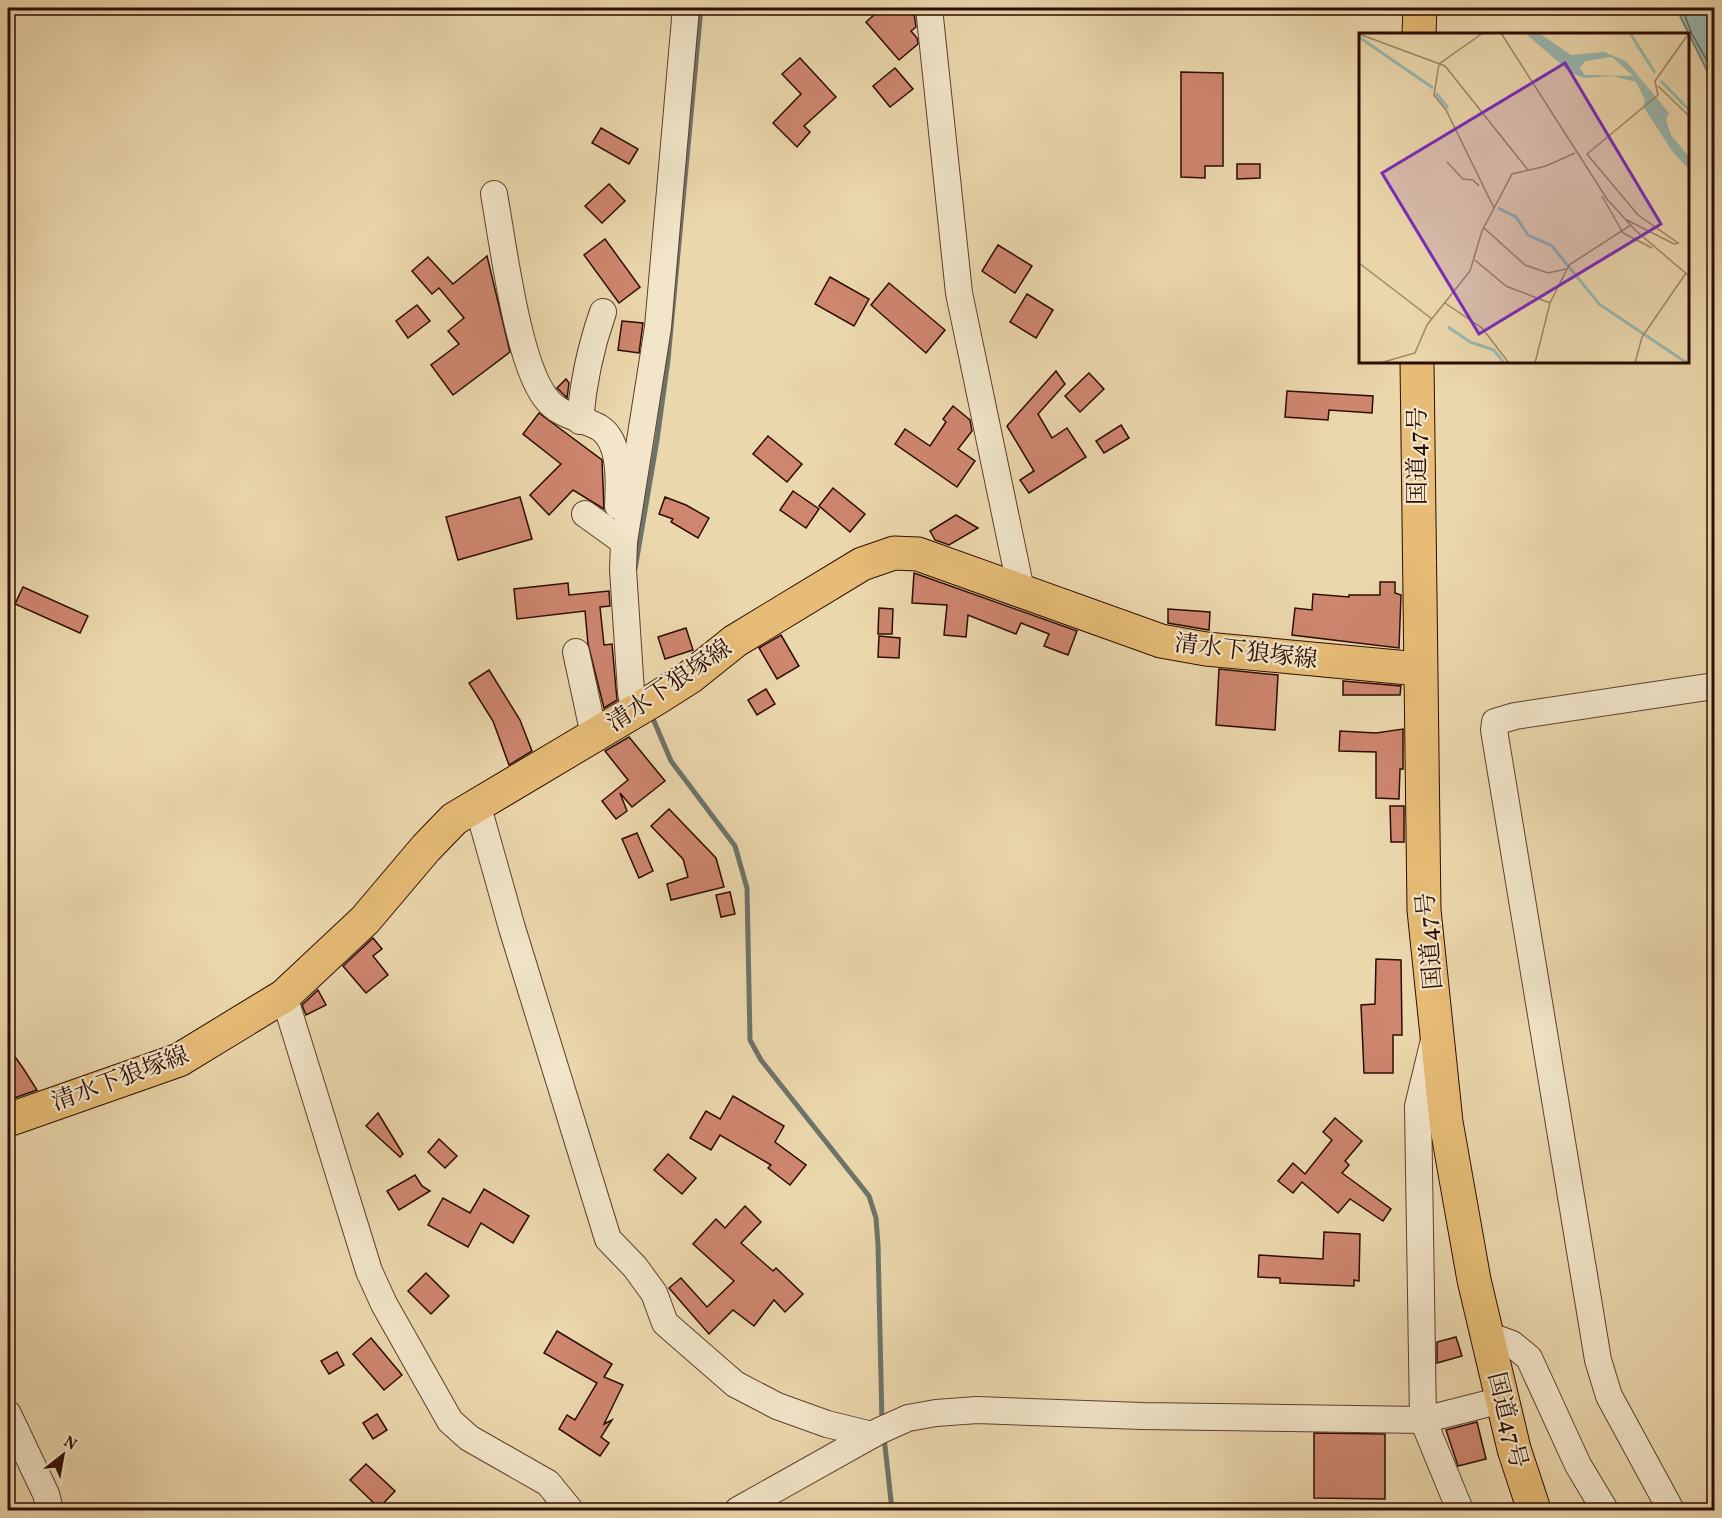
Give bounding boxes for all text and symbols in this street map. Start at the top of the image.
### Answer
inset map [1359,33,1689,363]
street label: 国道47号 [1402,407,1436,505]
street label: 清水下狼塚線 [1172,627,1319,679]
street label: 清水下狼塚線 [601,632,739,741]
street label: 国道47号 [1410,891,1452,991]
street label: 清水下狼塚線 [47,1039,194,1120]
street label: 国道47号 [1478,1369,1534,1472]
north arrow [33,1425,93,1485]
text: N [59,1431,81,1456]

